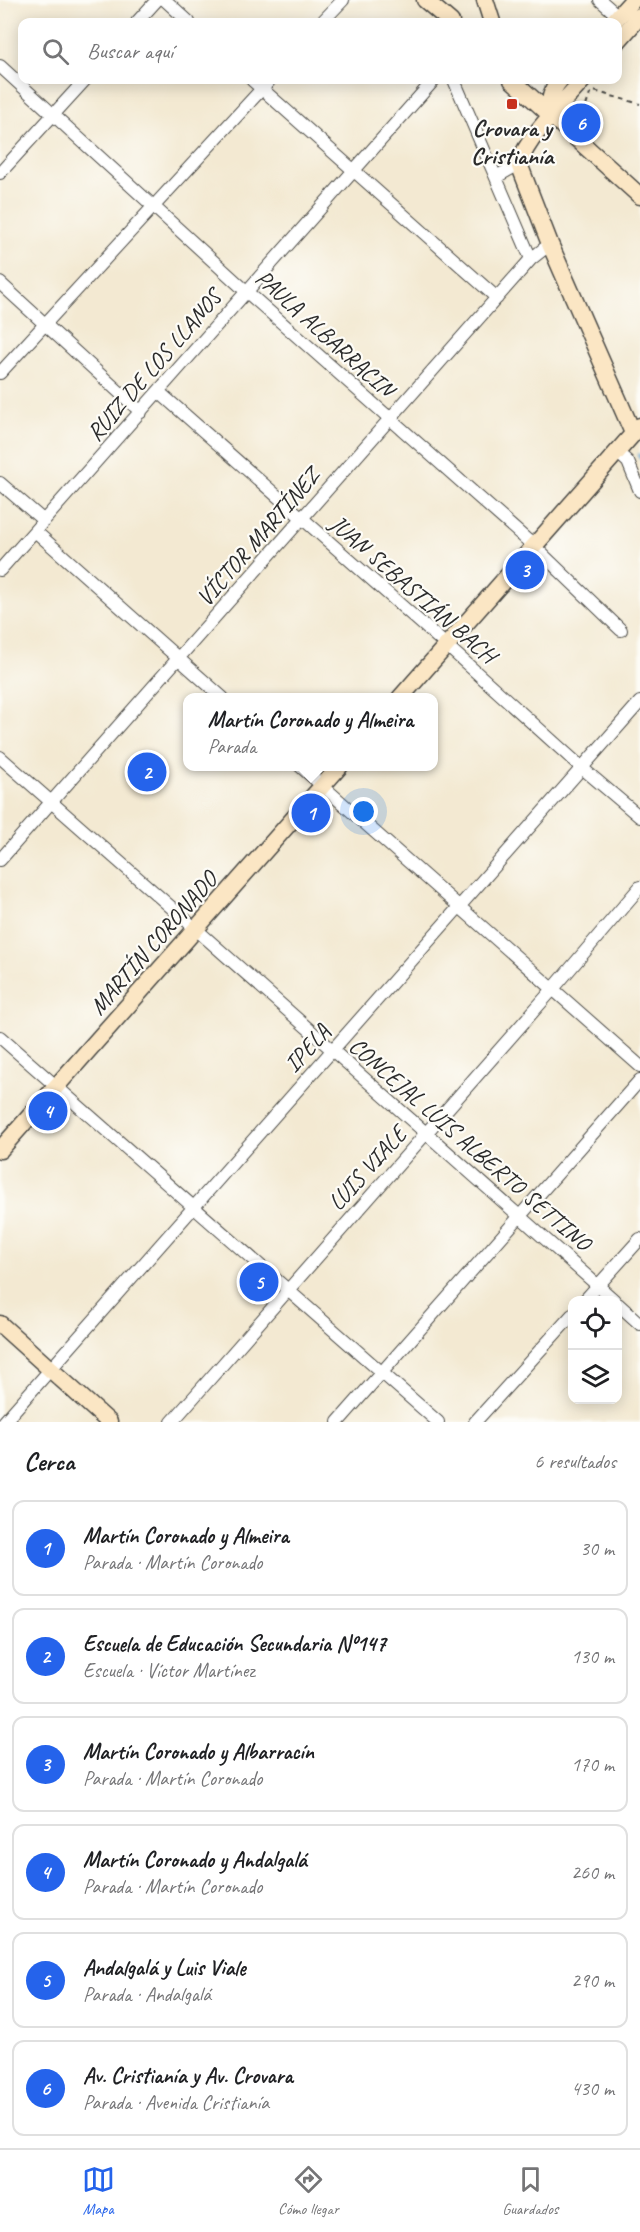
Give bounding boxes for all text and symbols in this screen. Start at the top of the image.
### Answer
search box [18,18,622,84]
icon: search [39,35,72,68]
text: Buscar aquí [87,37,173,65]
marker: Crovara y Cristianía [505,97,519,111]
pin: 6 [562,100,600,146]
place label: Crovara y Cristianía [471,113,555,171]
street label: PAULA ALBARRACIN [249,263,403,405]
street label: RUIZ DE LOS LLANOS [80,280,230,447]
street label: VÍCTOR MARTÍNEZ [190,459,329,612]
street label: JUAN SEBASTIÁN BACH [323,508,506,672]
pin: 3 [506,548,544,592]
popup [183,693,438,771]
text: Martín Coronado y Almeira [208,706,413,734]
text: Parada [208,734,256,759]
pin: 2 [128,750,166,794]
pin: 1 [292,790,330,836]
your location [349,797,378,826]
street label: MARTÍN CORONADO [83,863,225,1021]
street label: IPELA [277,1017,337,1079]
street label: CONCEJAL LUIS ALBERTO SETTINO [343,1031,599,1259]
pin: 4 [28,1088,68,1134]
street label: LUIS VIALE [321,1118,415,1216]
pin: 5 [240,1260,278,1304]
map controls [568,1296,622,1404]
button: locate [568,1296,622,1350]
button: layers [568,1350,622,1404]
text: Cerca [24,1445,74,1478]
text: 6 resultados [534,1449,616,1474]
text: Martín Coronado y Almeira [83,1522,289,1550]
text: 1 [41,1536,50,1561]
text: 30 m [580,1536,614,1561]
text: Parada · Martín Coronado [83,1550,262,1575]
text: Escuela de Educación Secundaria Nº147 [83,1630,386,1658]
text: 2 [41,1644,50,1669]
text: 130 m [571,1644,614,1669]
text: Escuela · Víctor Martínez [83,1658,254,1683]
text: Martín Coronado y Albarracín [83,1738,314,1766]
text: 3 [41,1752,50,1777]
text: 170 m [571,1752,614,1777]
text: Parada · Martín Coronado [83,1766,262,1791]
text: Martín Coronado y Andalgalá [83,1846,307,1874]
text: 4 [41,1860,50,1885]
text: 260 m [571,1860,614,1885]
text: Parada · Martín Coronado [83,1874,262,1899]
text: Andalgalá y Luis Viale [83,1954,246,1982]
text: 5 [41,1968,50,1993]
text: 290 m [571,1968,614,1993]
text: Parada · Andalgalá [83,1982,211,2007]
text: Av. Cristianía y Av. Crovara [83,2062,293,2090]
text: 6 [41,2076,50,2101]
text: 430 m [571,2076,614,2101]
text: Parada · Avenida Cristianía [83,2090,269,2115]
tab: Mapa [82,2163,115,2219]
tab: Cómo llegar [278,2163,339,2219]
tab: Guardados [502,2163,558,2219]

